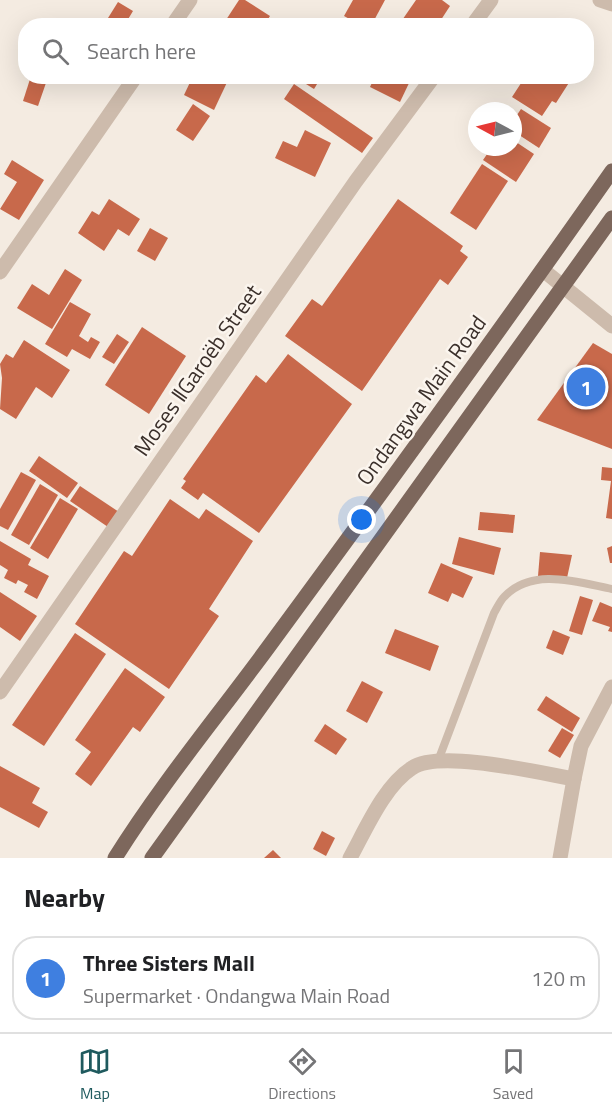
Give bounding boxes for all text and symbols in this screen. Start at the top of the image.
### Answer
search box [18,18,594,84]
text: Search here [87,34,196,68]
icon: search [39,35,72,68]
north arrow [468,102,522,156]
street label: Moses ǁGaroëb Street [125,277,269,463]
street label: Ondangwa Main Road [348,308,494,492]
pin: 1 [566,364,606,410]
your location [347,505,376,534]
text: Nearby [24,878,105,917]
text: Three Sisters Mall [83,946,255,980]
text: 1 [40,963,51,994]
text: 120 m [531,963,586,994]
text: Supermarket · Ondangwa Main Road [83,980,390,1011]
tab: Map [78,1045,111,1105]
tab: Directions [268,1045,336,1105]
tab: Saved [493,1045,534,1105]

